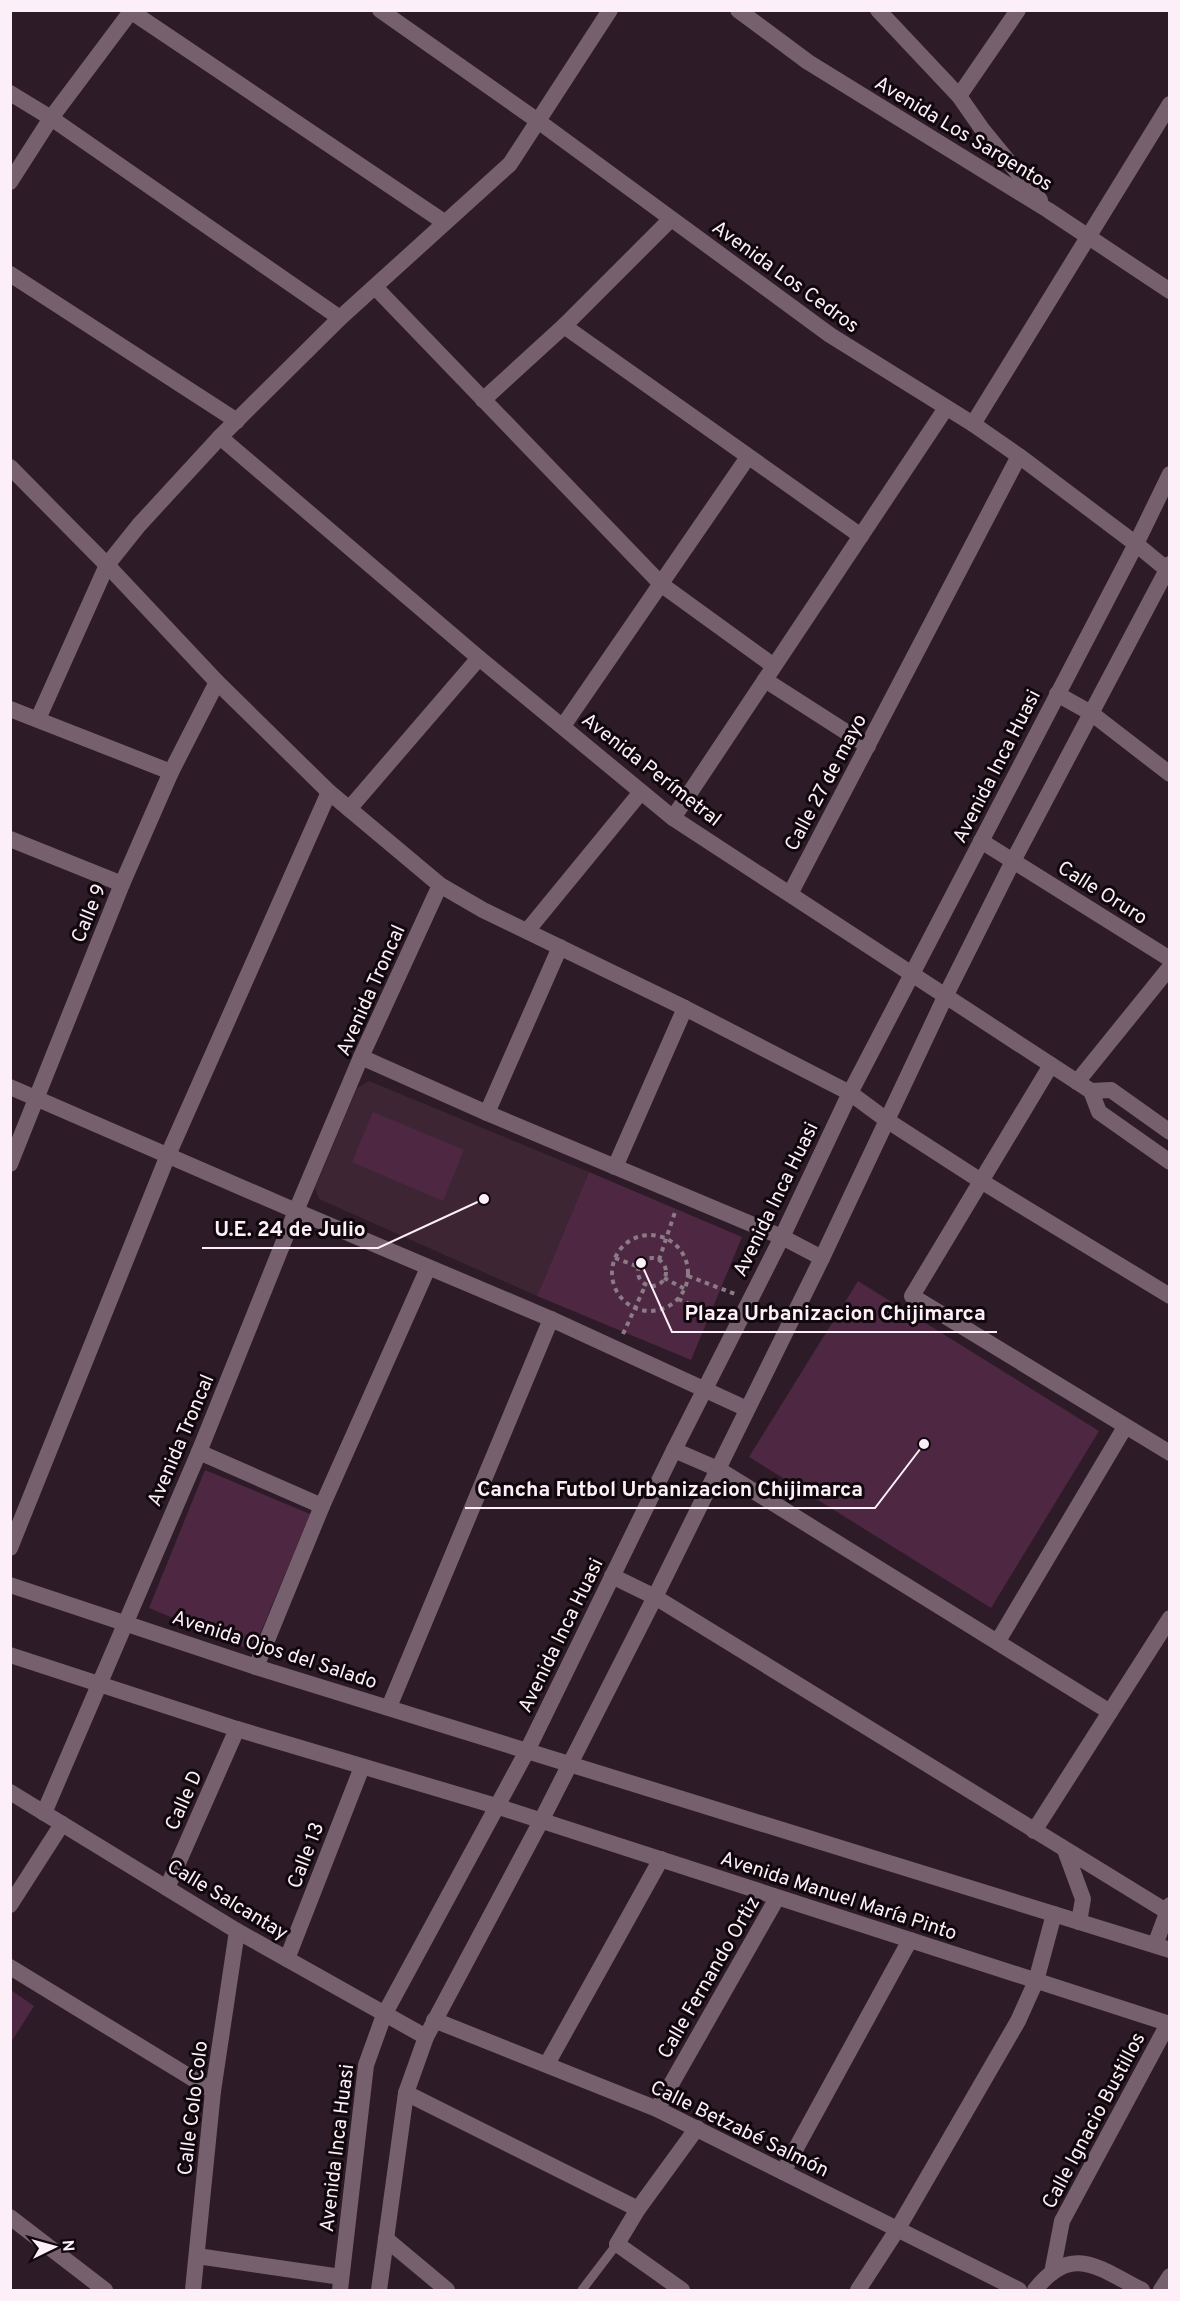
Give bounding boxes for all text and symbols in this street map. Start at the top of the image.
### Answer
street label: Avenida Los Sargentos [869,71,1057,198]
street label: Avenida Los Cedros [706,215,864,340]
street label: Avenida Inca Huasi [948,686,1048,848]
street label: Avenida Perímetral [576,708,726,833]
street label: Calle 27 de mayo [780,710,874,856]
street label: Calle Oruro [1052,856,1152,932]
street label: Calle 9 [66,880,113,947]
street label: Avenida Troncal [331,921,412,1061]
street label: Avenida Inca Huasi [728,1118,826,1282]
callout: U.E. 24 de Julio [202,1209,378,1248]
text: U.E. 24 de Julio [214,1217,366,1244]
callout: Plaza Urbanizacion Chijimarca [672,1293,997,1332]
text: Plaza Urbanizacion Chijimarca [684,1301,986,1328]
street label: Avenida Troncal [142,1371,221,1511]
callout: Cancha Futbol Urbanizacion Chijimarca [465,1469,875,1508]
text: Cancha Futbol Urbanizacion Chijimarca [477,1477,863,1504]
street label: Avenida Inca Huasi [513,1554,611,1718]
street label: Avenida Ojos del Salado [169,1605,380,1696]
street label: Calle D [160,1767,210,1835]
street label: Calle 13 [282,1819,331,1893]
street label: Avenida Manuel María Pinto [717,1846,960,1947]
street label: Calle Salcantay [162,1854,292,1947]
street label: Calle Fernando Ortiz [653,1892,767,2064]
street label: Calle Ignacio Bustillos [1037,2028,1152,2214]
street label: Calle Colo Colo [173,2040,215,2177]
street label: Avenida Inca Huasi [315,2063,361,2234]
street label: Calle Betzabé Salmón [645,2075,833,2184]
north arrow [24,2217,84,2277]
text: N [56,2239,77,2252]

